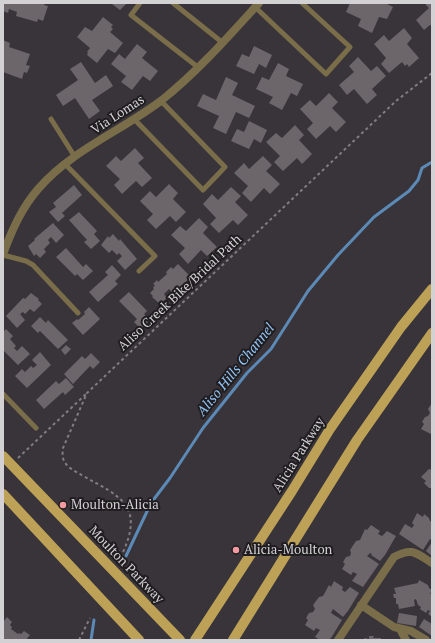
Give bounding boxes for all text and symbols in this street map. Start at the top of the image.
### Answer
street label: Via Lomas [88,92,148,138]
street label: Aliso Creek Bike/Bridal Path [115,232,245,354]
water label: Aliso Hills Channel [194,320,278,420]
street label: Alicia Parkway [270,415,328,495]
place label: Moulton-Alicia [71,497,159,513]
marker: Moulton-Alicia [58,500,68,510]
street label: Moulton Parkway [85,523,167,607]
place label: Alicia-Moulton [244,542,332,558]
marker: Alicia-Moulton [231,545,241,555]

